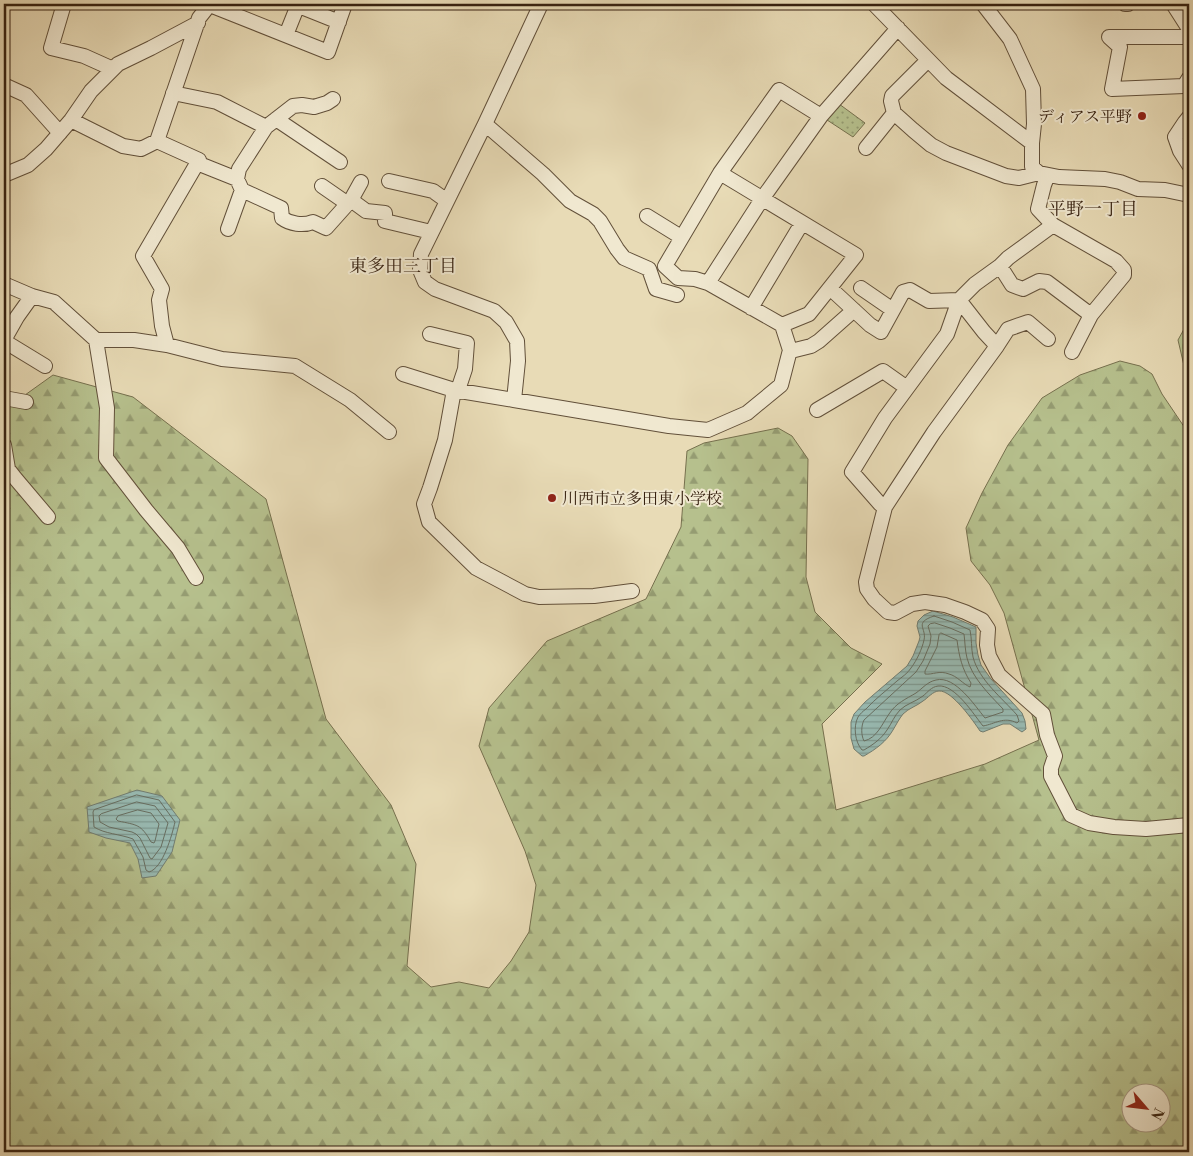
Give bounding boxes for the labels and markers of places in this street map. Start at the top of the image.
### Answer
place label: ディアス平野 [1038,107,1132,127]
marker: ディアス平野 [1136,110,1148,122]
place label: 川西市立多田東小学校 [562,489,722,509]
marker: 川西市立多田東小学校 [546,492,558,504]

